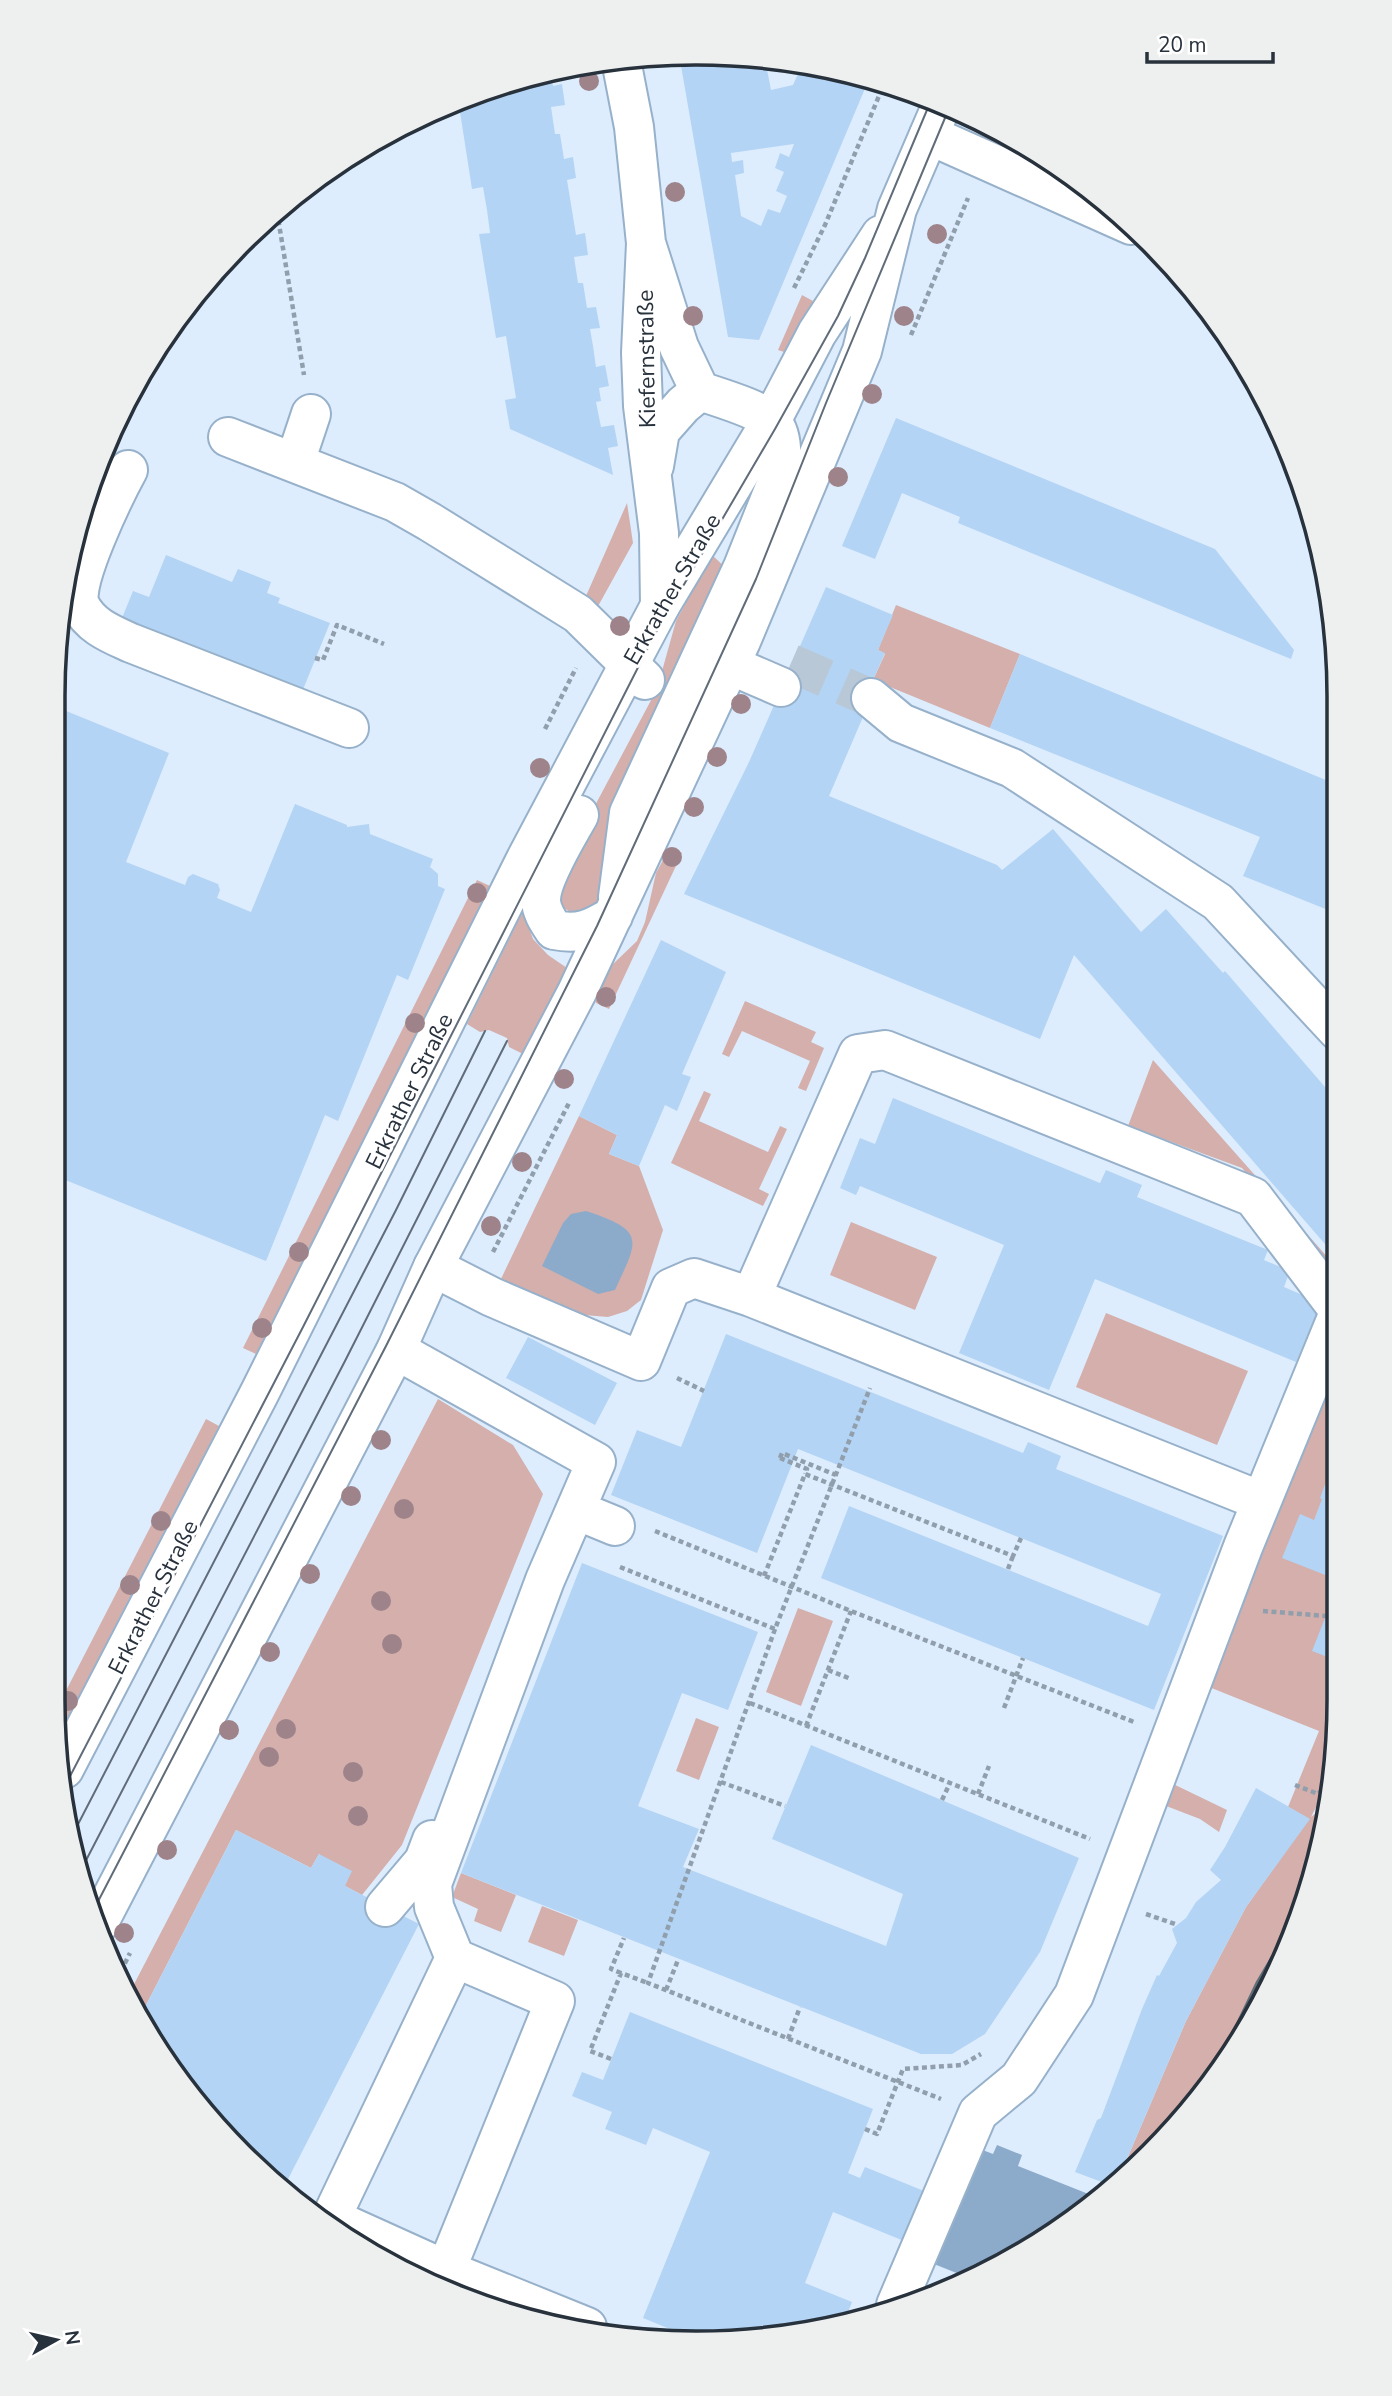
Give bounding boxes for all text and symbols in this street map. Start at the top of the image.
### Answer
scale bar [1147,21,1273,65]
text: 20 m [1158,31,1207,59]
street label: Kiefernstraße [630,289,663,429]
street label: Erkrather Straße [617,508,728,671]
street label: Erkrather Straße [358,1008,461,1174]
street label: Erkrather Straße [101,1515,206,1680]
north arrow [21,2305,91,2375]
text: N [58,2329,86,2347]

